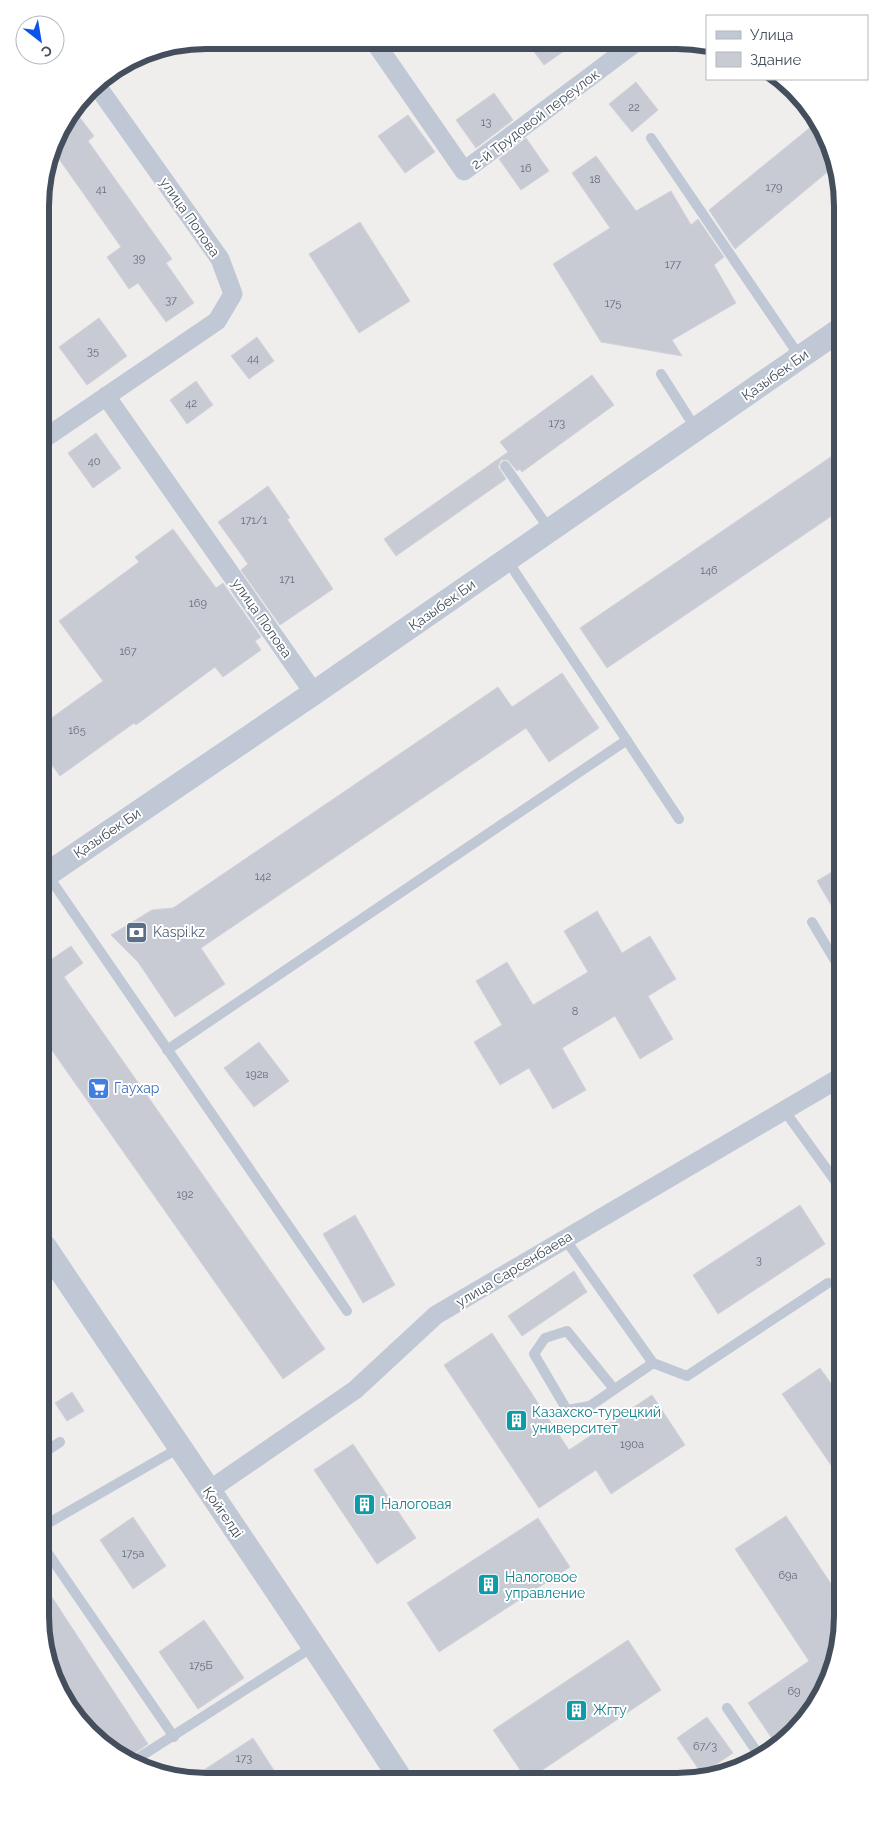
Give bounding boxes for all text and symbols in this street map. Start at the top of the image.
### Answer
north arrow [15,15,65,65]
legend [706,15,868,80]
text: Улица [750,26,794,44]
text: С [38,42,55,61]
text: Здание [750,51,802,69]
street label: 2-й Трудовой переулок [468,66,602,172]
house number: 22 [628,101,640,114]
house number: 13 [481,116,491,129]
house number: 16 [520,162,532,175]
house number: 18 [589,173,601,186]
street label: улица Попова [157,174,223,260]
house number: 179 [766,181,782,194]
house number: 41 [96,183,107,196]
house number: 39 [133,252,145,265]
house number: 177 [665,258,681,271]
house number: 37 [165,294,177,307]
house number: 175 [605,297,621,310]
house number: 35 [87,345,99,358]
street label: Қазыбек Би [739,346,811,404]
house number: 44 [247,352,259,365]
house number: 42 [185,397,197,410]
house number: 173 [549,417,565,430]
house number: 40 [88,455,101,468]
house number: 171/1 [241,514,267,527]
house number: 146 [700,564,718,577]
house number: 171 [279,573,295,586]
street label: улица Попова [229,575,295,661]
street label: Қазыбек Би [406,576,478,634]
house number: 169 [189,597,207,610]
house number: 167 [119,645,137,658]
house number: 165 [68,724,86,737]
street label: Қазыбек Би [70,805,144,861]
house number: 142 [255,870,271,883]
bank icon: Kaspi.kz [125,920,149,944]
place label: Kaspi.kz [153,924,205,940]
house number: 8 [572,1005,578,1018]
house number: 192в [246,1068,268,1081]
supermarket icon: Гаухар [86,1076,110,1100]
place label: Гаухар [114,1080,160,1096]
house number: 192 [177,1188,194,1201]
street label: улица Сарсенбаева [453,1228,575,1310]
house number: 3 [756,1254,762,1267]
place label: Казахско-турецкий университет [532,1404,661,1436]
building icon: Казахско-турецкий университет [504,1408,528,1432]
house number: 190а [620,1438,644,1451]
street label: Қойгелді [200,1483,246,1541]
building icon: Налоговая [353,1492,377,1516]
place label: Налоговая [381,1496,452,1512]
house number: 175а [122,1547,144,1560]
place label: Налоговое управление [505,1569,585,1601]
house number: 69а [778,1569,798,1582]
building icon: Налоговое управление [477,1573,501,1597]
house number: 175Б [189,1659,213,1672]
house number: 69 [787,1685,801,1698]
building icon: Жгту [565,1698,589,1722]
place label: Жгту [593,1702,627,1718]
house number: 67/3 [693,1740,717,1753]
house number: 173 [236,1752,252,1765]

